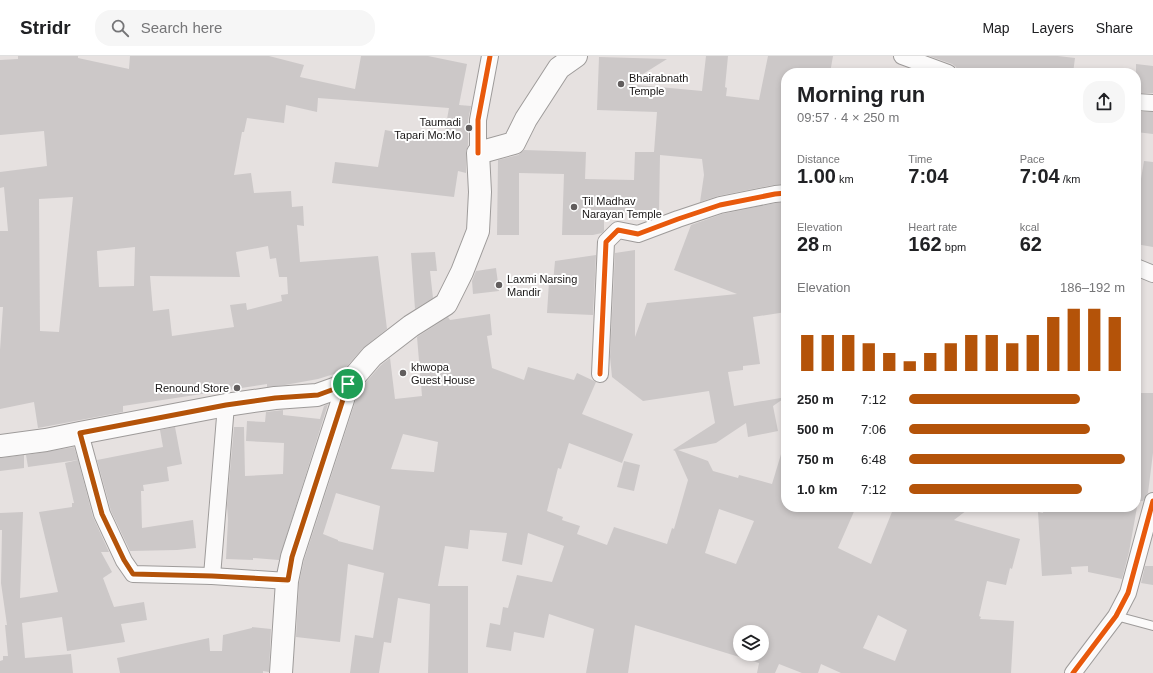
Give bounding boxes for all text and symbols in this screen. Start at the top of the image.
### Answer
search box [95,10,375,46]
text: Stridr [20,17,71,38]
icon: search [109,17,131,39]
text: Search here [141,19,222,36]
text: Map [982,20,1010,36]
text: Layers [1032,20,1074,36]
text: Share [1096,20,1133,36]
place label: Bhairabnath Temple [629,72,688,97]
marker: Bhairabnath Temple [616,79,626,89]
button: share [1083,81,1125,123]
text: Morning run [797,82,925,107]
text: 09:57 · 4 × 250 m [797,110,899,125]
place label: Taumadi Tapari Mo:Mo [394,116,461,141]
marker: Taumadi Tapari Mo:Mo [464,123,474,133]
text: Distance [797,153,840,165]
text: Time [908,153,932,165]
text: Pace [1020,153,1045,165]
text: 1.00 [797,165,836,187]
text: 7:04 [908,165,948,187]
text: 7:04 [1020,165,1060,187]
text: km [836,173,854,185]
text: /km [1060,173,1080,185]
place label: Til Madhav Narayan Temple [582,195,662,220]
marker: Til Madhav Narayan Temple [569,202,579,212]
text: Elevation [797,221,842,233]
text: Heart rate [908,221,957,233]
text: kcal [1020,221,1039,233]
text: 28 [797,233,819,255]
text: 162 [908,233,942,255]
text: 62 [1020,233,1042,255]
text: m [819,241,831,253]
text: bpm [942,241,966,253]
place label: Laxmi Narsing Mandir [507,273,577,298]
marker: Laxmi Narsing Mandir [494,280,504,290]
text: Elevation [797,280,850,295]
text: 186–192 m [1060,280,1125,295]
place label: khwopa Guest House [411,361,475,386]
pin [331,367,365,401]
marker: khwopa Guest House [398,368,408,378]
icon: arrive [337,373,359,395]
place label: Renound Store [155,382,229,394]
marker: Renound Store [232,383,242,393]
text: 250 m [797,392,834,407]
text: 7:12 [861,392,886,407]
text: 500 m [797,422,834,437]
text: 7:06 [861,422,886,437]
text: 750 m [797,452,834,467]
text: 6:48 [861,452,886,467]
text: 1.0 km [797,482,837,497]
text: 7:12 [861,482,886,497]
map controls [733,625,769,661]
button: layers [733,625,769,661]

